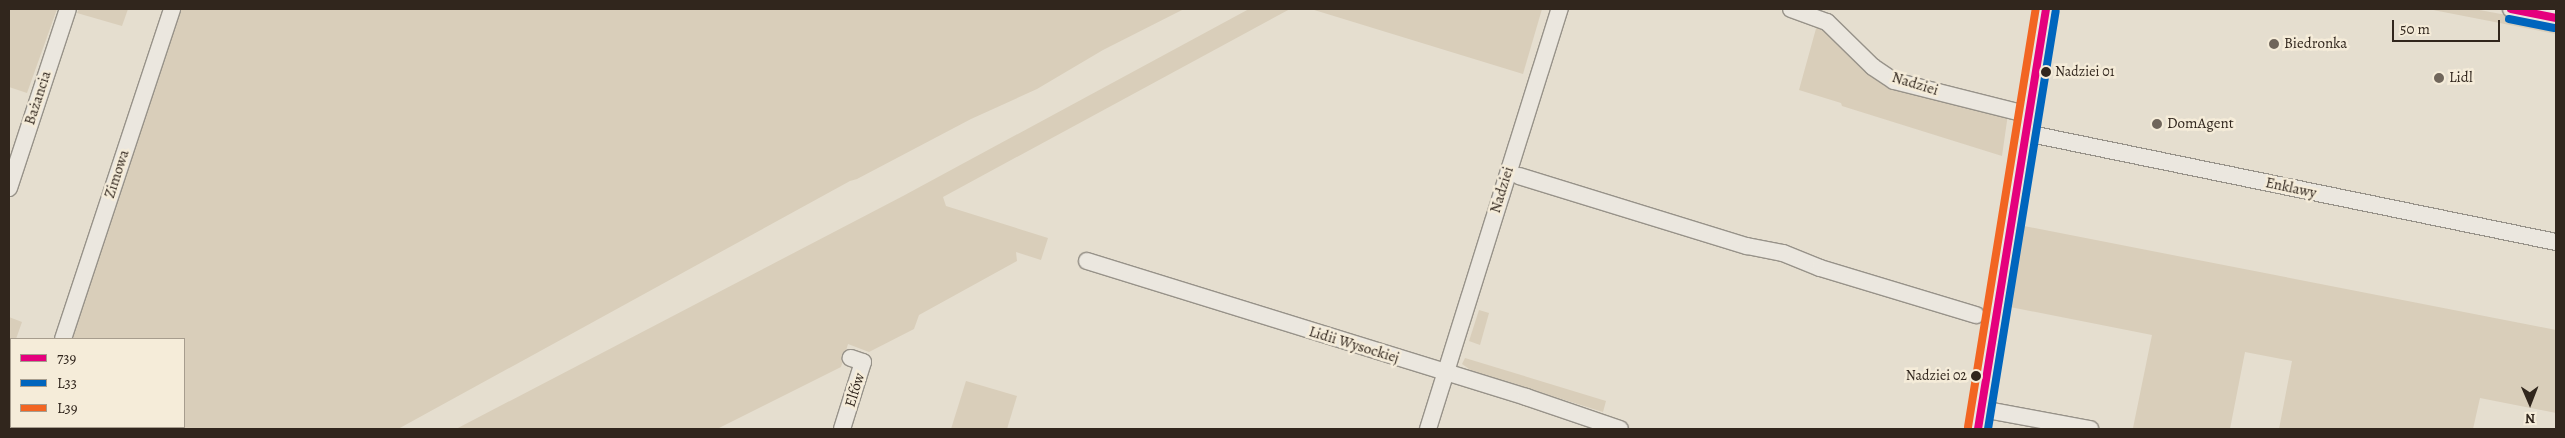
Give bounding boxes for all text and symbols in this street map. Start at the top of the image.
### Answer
scale bar [2395,10,2502,42]
text: 50 m [2400,19,2430,39]
place label: Biedronka [2284,35,2347,53]
marker: Biedronka [2268,38,2280,50]
place label: Nadziei 01 [2055,64,2114,80]
marker: Nadziei 01 [2041,67,2051,77]
street label: Nadziei [1890,68,1940,100]
street label: Bażancia [21,69,55,127]
place label: Lidl [2449,69,2473,87]
marker: Lidl [2433,72,2445,84]
place label: DomAgent [2167,115,2234,133]
marker: DomAgent [2151,118,2163,130]
street label: Zimowa [101,148,133,200]
street label: Nadziei [1486,165,1518,215]
street label: Enklawy [2264,174,2318,202]
street label: Lidii Wysockiej [1307,323,1401,367]
legend [10,338,185,428]
text: 739 [57,348,76,368]
place label: Nadziei 02 [1906,368,1967,384]
street label: Elfów [841,371,869,409]
marker: Nadziei 02 [1971,371,1981,381]
text: L33 [57,373,77,393]
north arrow [2505,378,2555,428]
text: L39 [57,398,78,418]
text: N [2525,409,2536,428]

